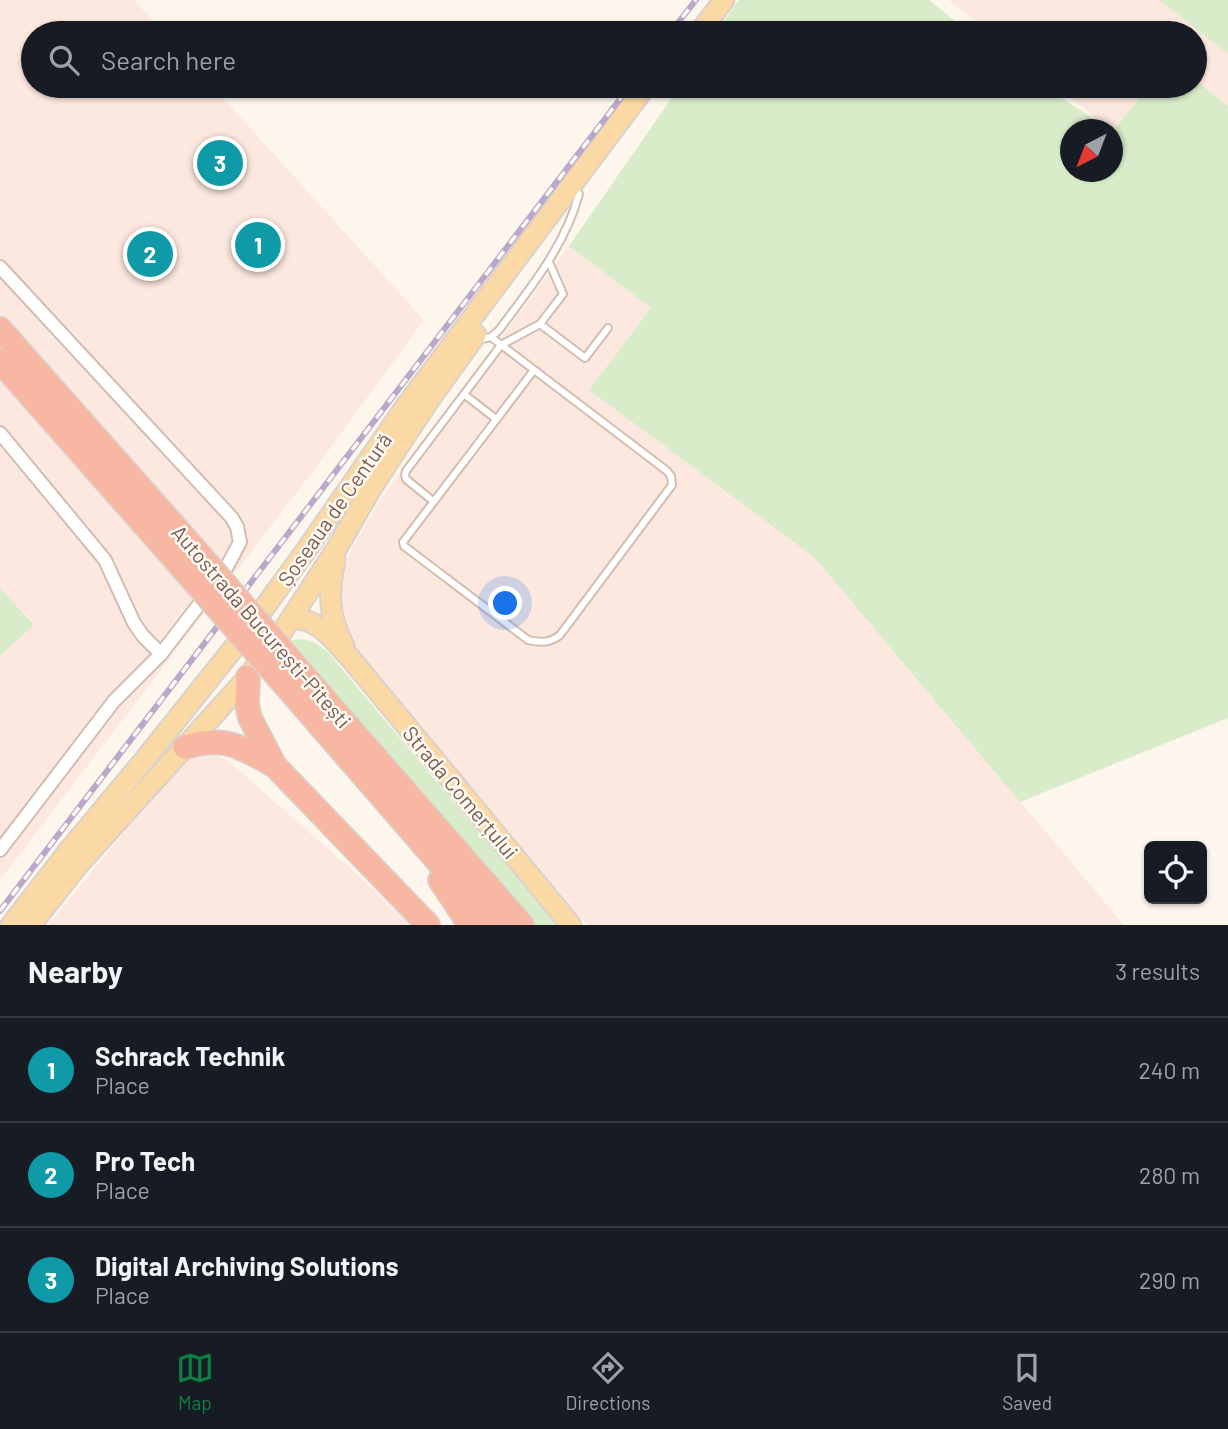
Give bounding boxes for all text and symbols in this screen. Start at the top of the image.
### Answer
search box [21,21,1207,98]
icon: search [45,41,83,79]
text: Search here [101,44,236,75]
north arrow [1060,119,1123,182]
pin: 3 [197,137,243,189]
pin: 1 [235,219,281,271]
pin: 2 [127,228,173,280]
street label: Șoseaua de Centură [272,428,396,590]
street label: Autostrada București-Pitești [167,519,357,733]
your location [488,586,522,620]
street label: Strada Comerțului [398,721,524,863]
map controls [1144,841,1207,904]
button: locate [1144,841,1207,904]
text: Nearby [28,953,123,989]
text: 3 results [1115,957,1200,985]
text: Schrack Technik [95,1040,285,1071]
text: 1 [47,1056,55,1084]
text: 240 m [1138,1056,1200,1084]
text: Place [95,1071,150,1099]
text: Pro Tech [95,1145,195,1176]
text: 2 [45,1161,57,1189]
text: 280 m [1139,1161,1200,1189]
text: Place [95,1176,150,1204]
text: Digital Archiving Solutions [95,1250,399,1281]
text: 3 [45,1266,57,1294]
text: 290 m [1139,1266,1200,1294]
text: Place [95,1281,150,1309]
tab: Map [176,1349,214,1414]
tab: Directions [566,1349,651,1414]
tab: Saved [1002,1349,1052,1414]

